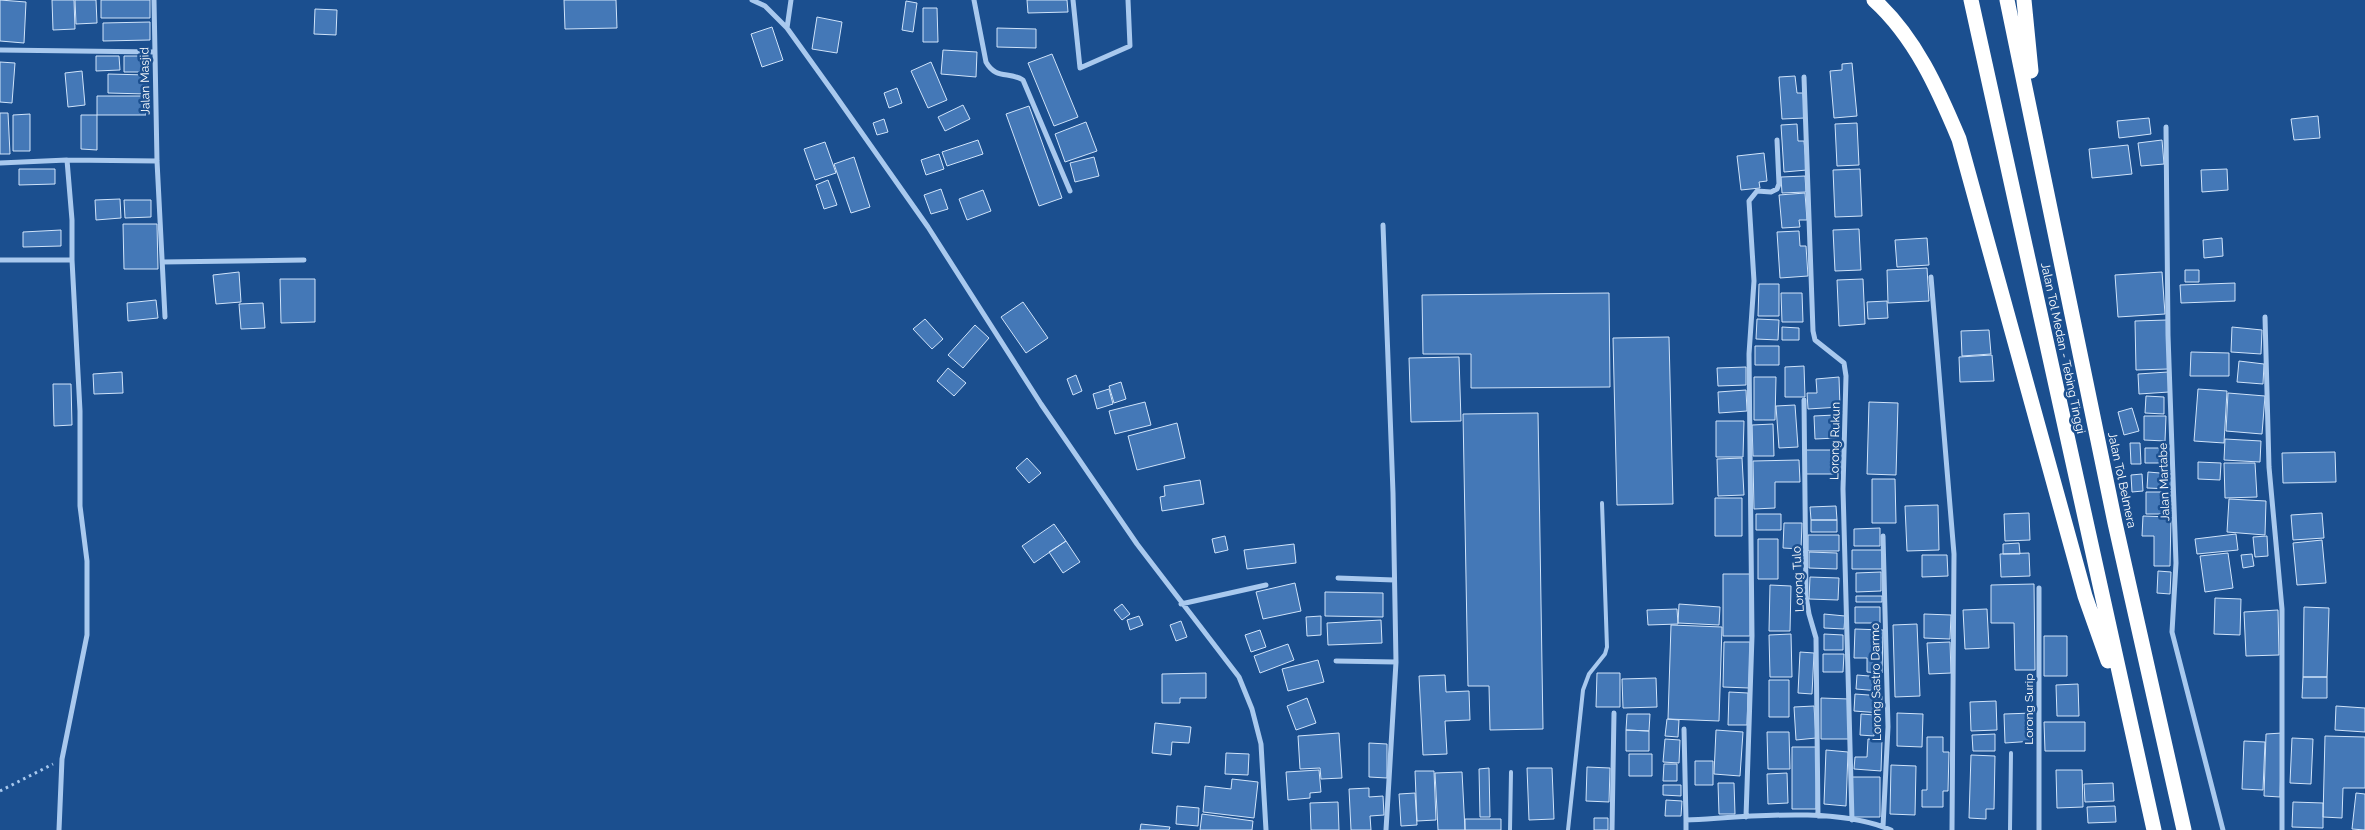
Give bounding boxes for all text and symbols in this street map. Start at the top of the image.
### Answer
street label: Jalan Masjid [137,47,153,115]
street label: Jalan Tol Medan - Tebing Tinggi [2038,261,2088,435]
street label: Lorong Rukun [1827,402,1843,480]
street label: Jalan Tol Belmera [2105,431,2139,529]
street label: Jalan Martabe [2156,443,2172,521]
street label: Lorong Tulo [1789,546,1807,612]
street label: Lorong Sastro Darmo [1868,623,1884,741]
street label: Lorong Surip [2022,673,2036,745]

